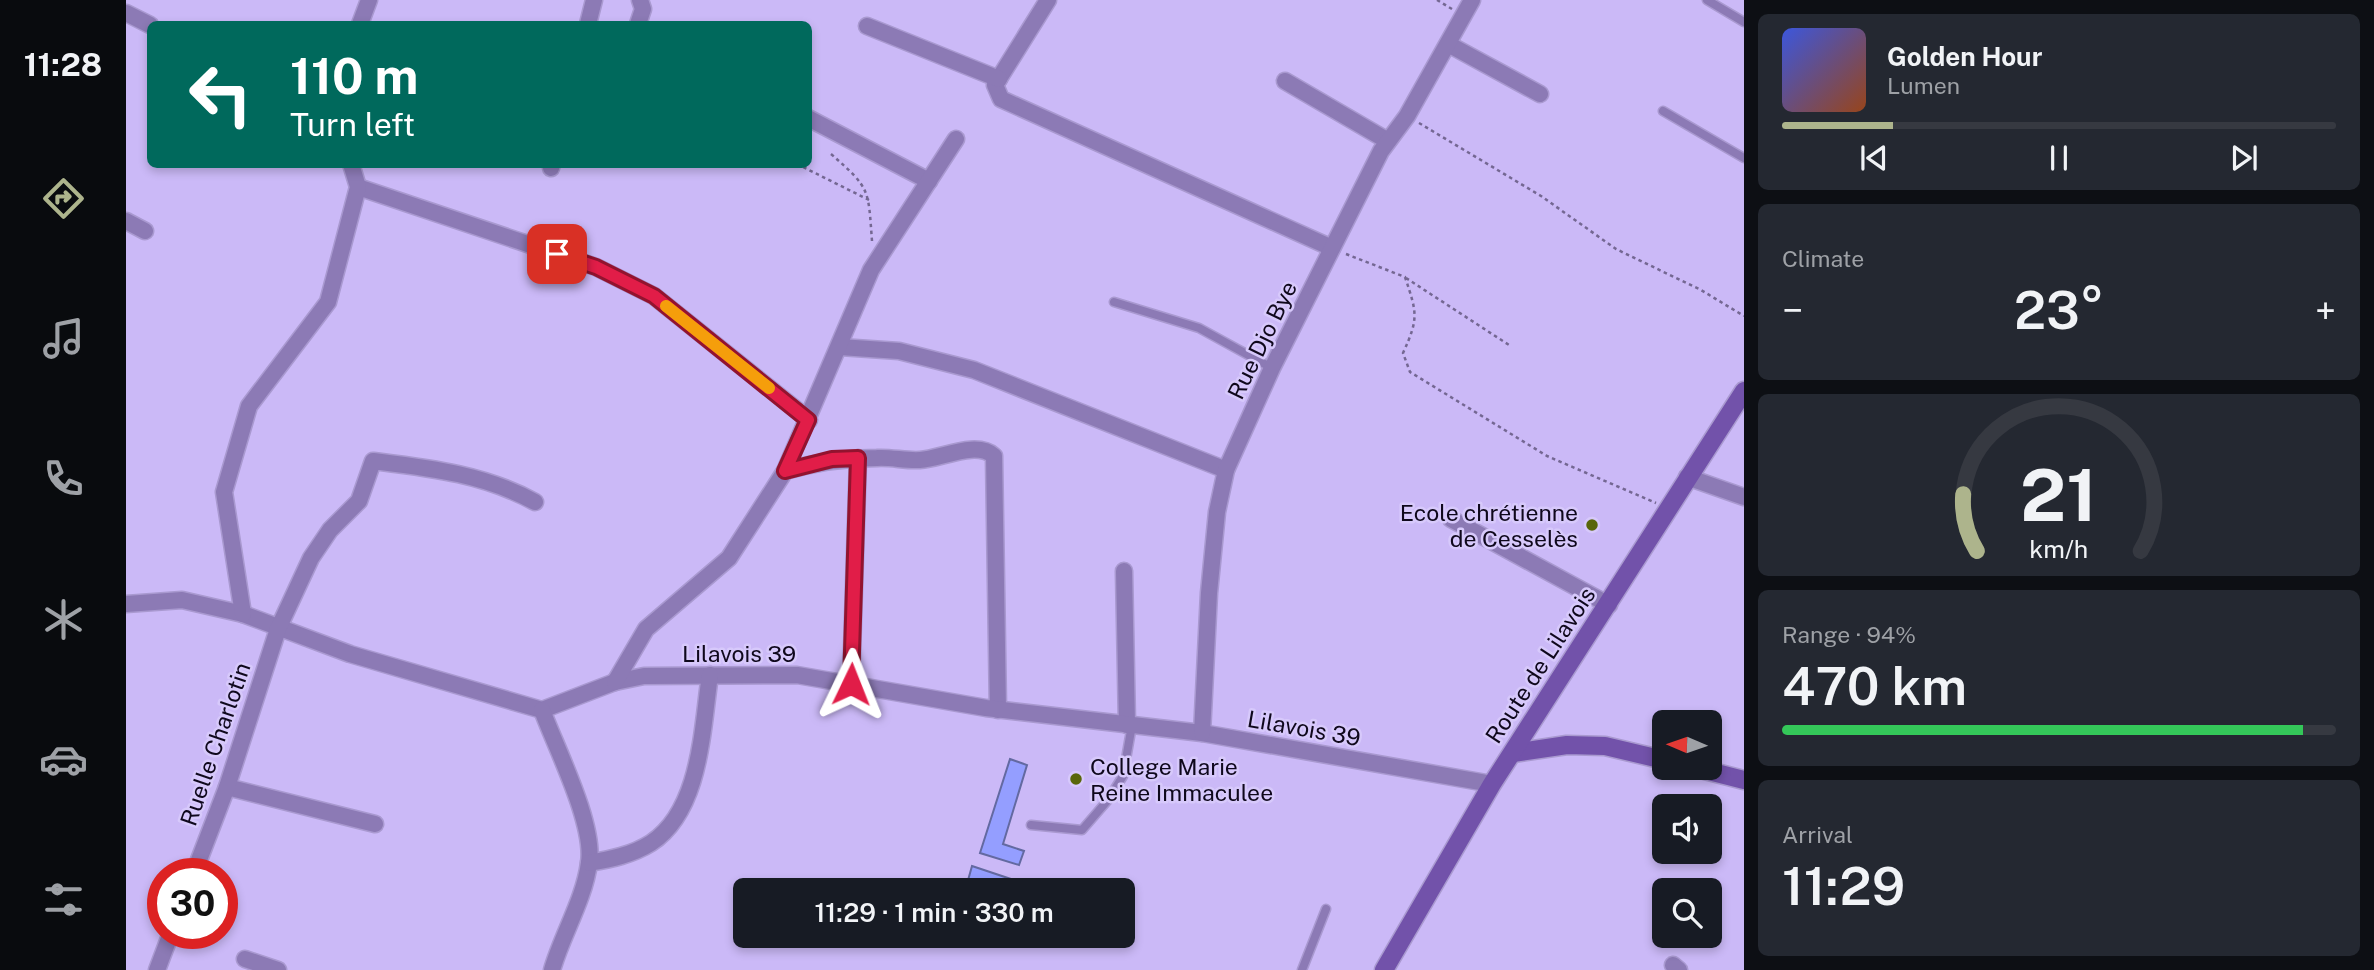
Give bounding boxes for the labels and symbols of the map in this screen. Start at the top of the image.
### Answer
pin [527,224,587,284]
street label: Rue Djo Bye [1222,277,1302,403]
place label: Ecole chrétienne de Cesselès [1400,499,1578,552]
marker: Ecole chrétienne de Cesselès [1584,517,1600,533]
street label: Route de Lilavois [1480,582,1600,748]
street label: Lilavois 39 [682,640,796,667]
position arrow [814,647,888,721]
street label: Ruelle Charlotin [174,659,256,829]
street label: Lilavois 39 [1245,705,1363,751]
north arrow [1652,710,1722,780]
place label: College Marie Reine Immaculee [1090,753,1273,806]
marker: College Marie Reine Immaculee [1068,771,1084,787]
speed limit sign: 30 [147,858,238,949]

